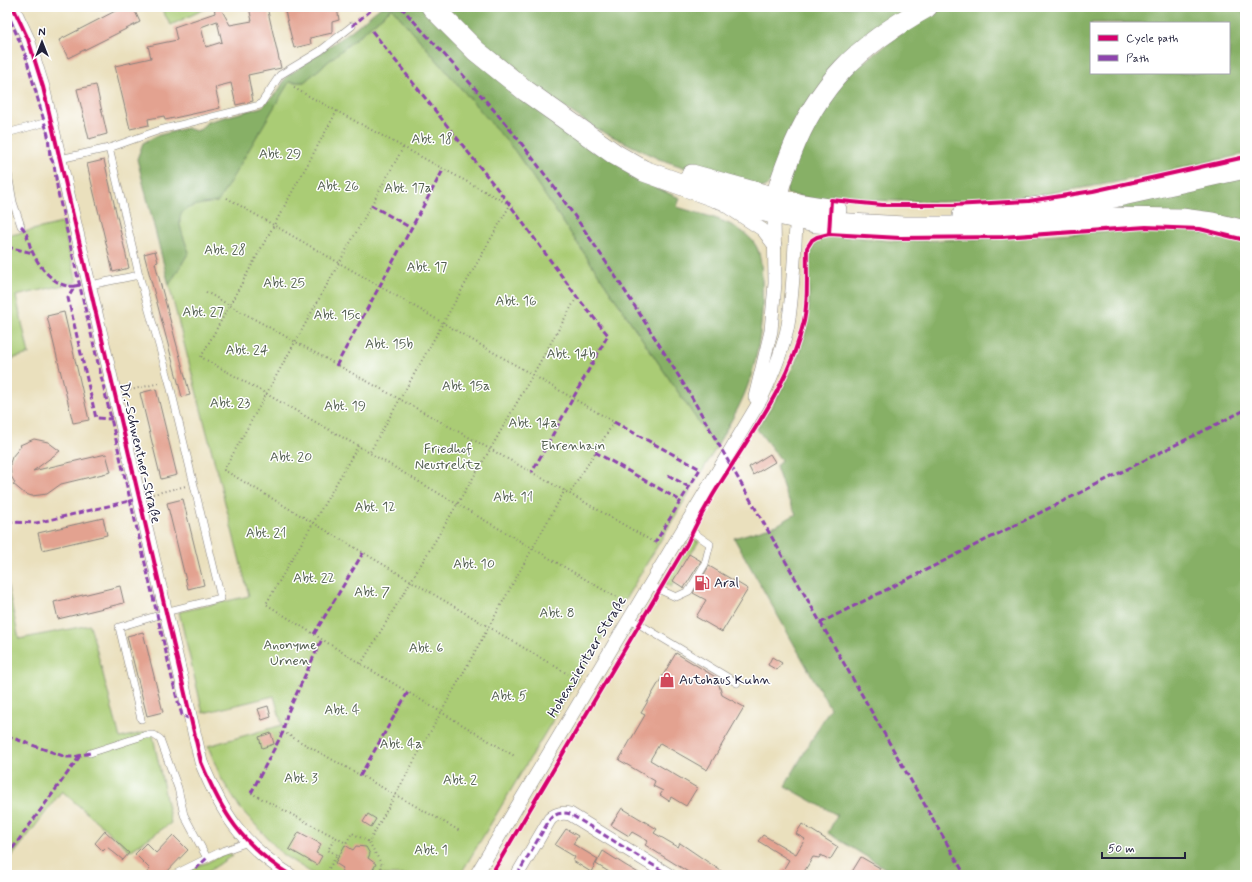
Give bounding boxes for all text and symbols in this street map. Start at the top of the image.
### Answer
north arrow [22,22,62,62]
legend [1090,22,1230,74]
text: N [38,26,46,40]
text: Cycle path [1126,31,1178,47]
text: Path [1126,51,1149,67]
park label: Abt. 18 [411,130,453,148]
park label: Abt. 29 [259,145,301,163]
park label: Abt. 26 [317,177,359,195]
park label: Abt. 17a [384,179,432,197]
park label: Abt. 28 [204,241,246,259]
park label: Abt. 17 [407,258,447,276]
park label: Abt. 25 [263,274,305,292]
park label: Abt. 16 [495,292,537,310]
park label: Abt. 27 [182,303,224,321]
park label: Abt. 15c [314,306,361,324]
park label: Abt. 15b [365,335,413,353]
park label: Abt. 24 [226,341,269,359]
park label: Abt. 14b [546,345,596,363]
park label: Abt. 15a [442,377,490,395]
street label: Dr.-Schwentner-Straße [115,381,165,525]
park label: Abt. 23 [210,394,250,412]
park label: Abt. 19 [324,397,366,415]
park label: Abt. 14a [508,414,558,432]
park label: Ehrenhain [541,437,605,455]
park label: Friedhof Neustrelitz [415,440,482,474]
park label: Abt. 20 [270,448,312,466]
park label: Abt. 11 [493,488,533,506]
park label: Abt. 12 [354,498,396,516]
park label: Abt. 21 [246,524,286,542]
park label: Abt. 10 [453,555,495,573]
park label: Abt. 22 [293,569,335,587]
fuel station icon: Aral [693,574,711,592]
place label: Aral [714,574,739,592]
park label: Abt. 7 [354,583,391,601]
street label: Hohenzieritzer Straße [544,593,631,721]
park label: Abt. 8 [539,604,575,622]
park label: Anonyme Urnen [263,636,317,670]
park label: Abt. 6 [409,639,443,657]
shop icon: Autohaus Kuhn [658,671,676,689]
place label: Autohaus Kuhn [679,671,771,689]
park label: Abt. 5 [491,687,527,705]
park label: Abt. 4 [324,701,360,719]
park label: Abt. 4a [380,735,422,753]
park label: Abt. 3 [284,769,318,787]
park label: Abt. 2 [443,771,477,789]
scale bar [1102,834,1185,860]
park label: Abt. 1 [414,841,448,859]
text: 50 m [1108,841,1135,857]

